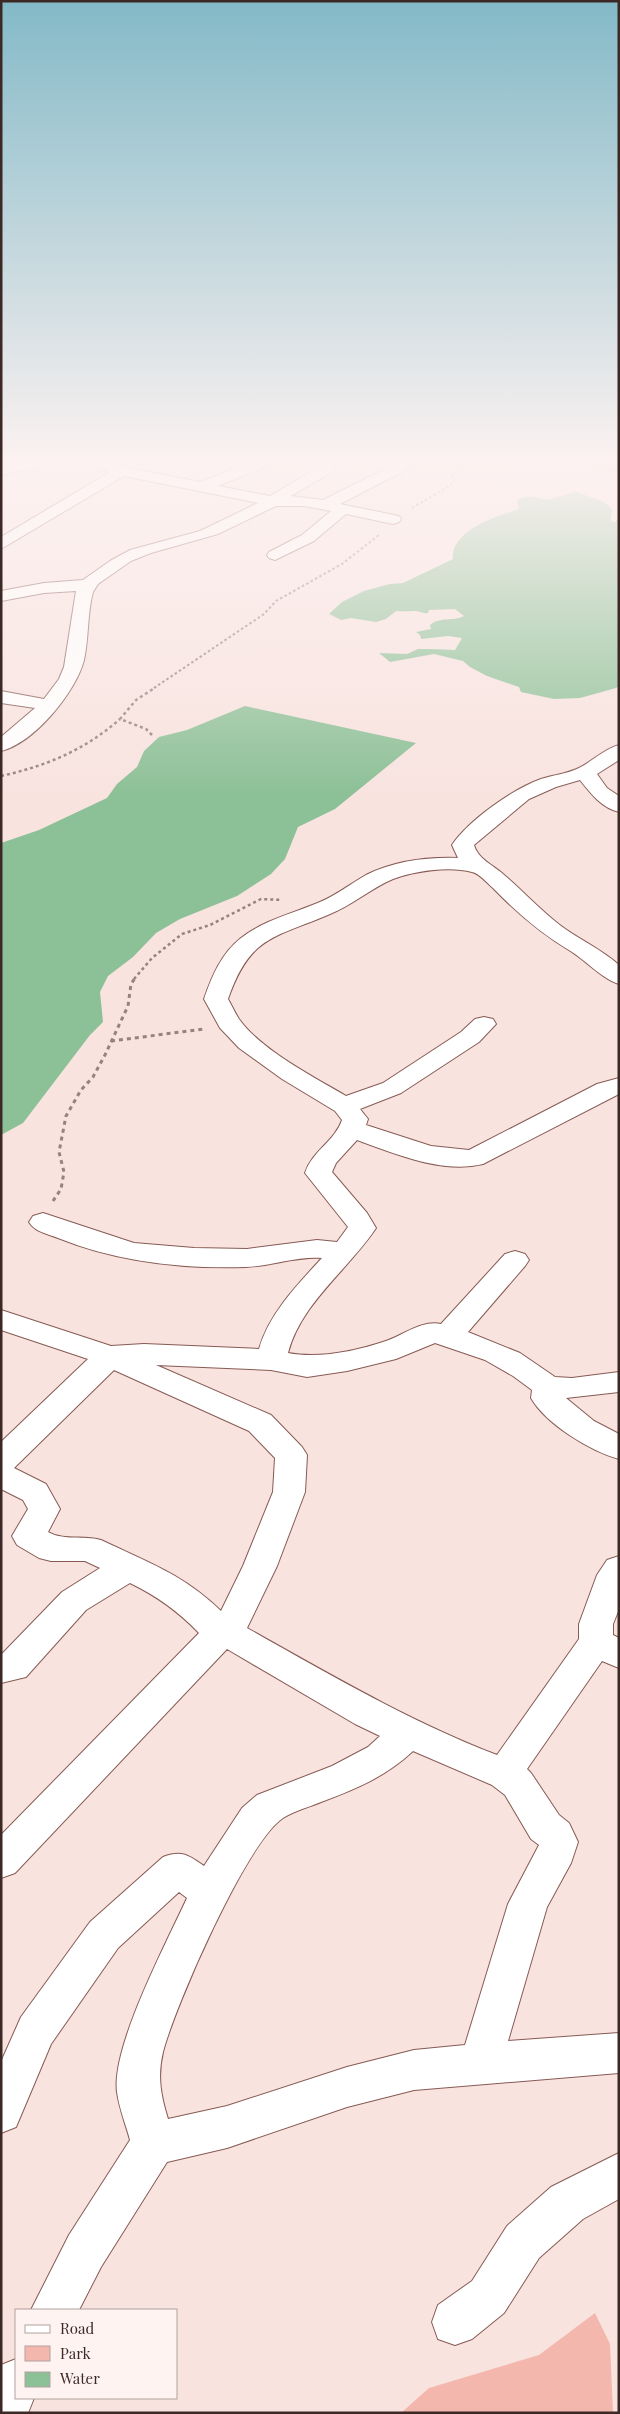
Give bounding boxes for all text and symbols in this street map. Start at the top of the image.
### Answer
legend [15,2309,178,2399]
text: Road [60,2318,94,2338]
text: Park [60,2343,92,2363]
text: Water [59,2368,100,2388]

